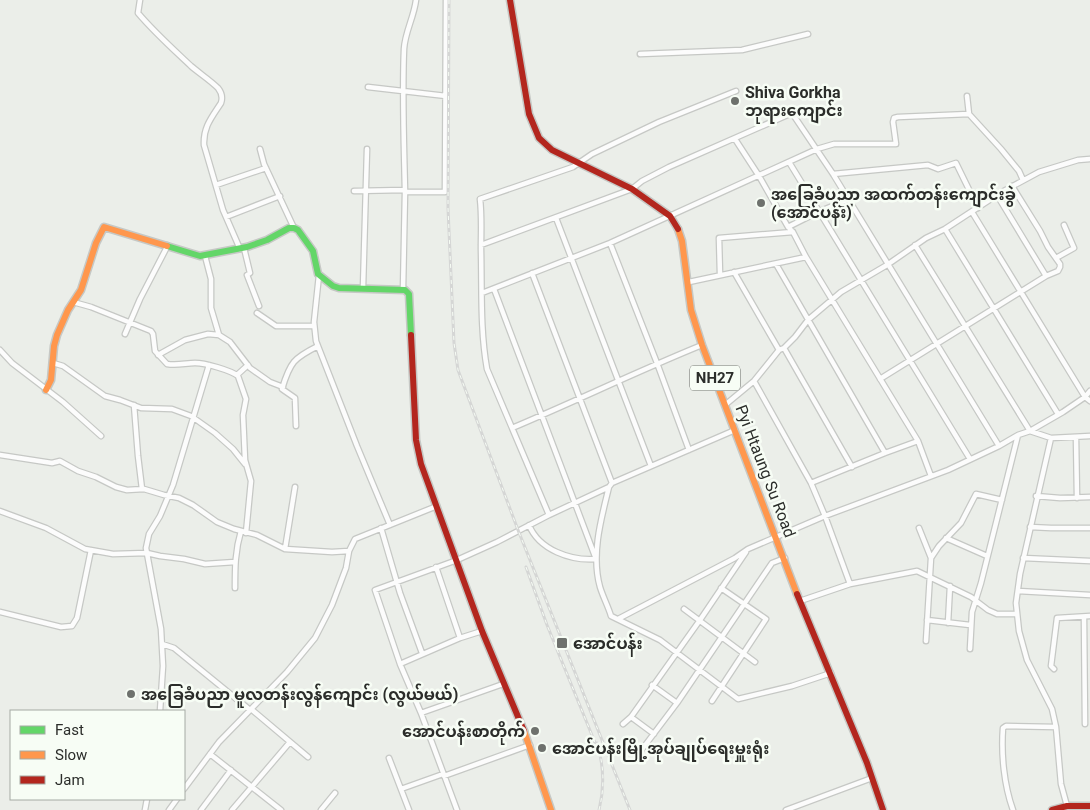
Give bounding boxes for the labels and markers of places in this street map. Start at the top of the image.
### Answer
place label: Shiva Gorkha ဘုရားကျောင်း [745,83,843,124]
marker: Shiva Gorkha ဘုရားကျောင်း [729,95,741,107]
place label: အခြေခံပညာ အထက်တန်းကျောင်းခွဲ (အောင်ပန်း) [771,183,1016,226]
marker: အခြေခံပညာ အထက်တန်းကျောင်းခွဲ (အောင်ပန်း) [755,197,767,209]
place label: အောင်ပန်း [573,632,643,657]
marker: အောင်ပန်း [555,636,569,650]
place label: အခြေခံပညာ မူလတန်းလွန်ကျောင်း (လွယ်မယ်) [141,683,458,708]
marker: အခြေခံပညာ မူလတန်းလွန်ကျောင်း (လွယ်မယ်) [125,688,137,700]
place label: အောင်ပန်းစာတိုက် [402,720,525,745]
marker: အောင်ပန်းစာတိုက် [529,725,541,737]
place label: အောင်ပန်းမြို့အုပ်ချုပ်ရေးမှူးရုံး [552,737,769,762]
marker: အောင်ပန်းမြို့အုပ်ချုပ်ရေးမှူးရုံး [536,742,548,754]

